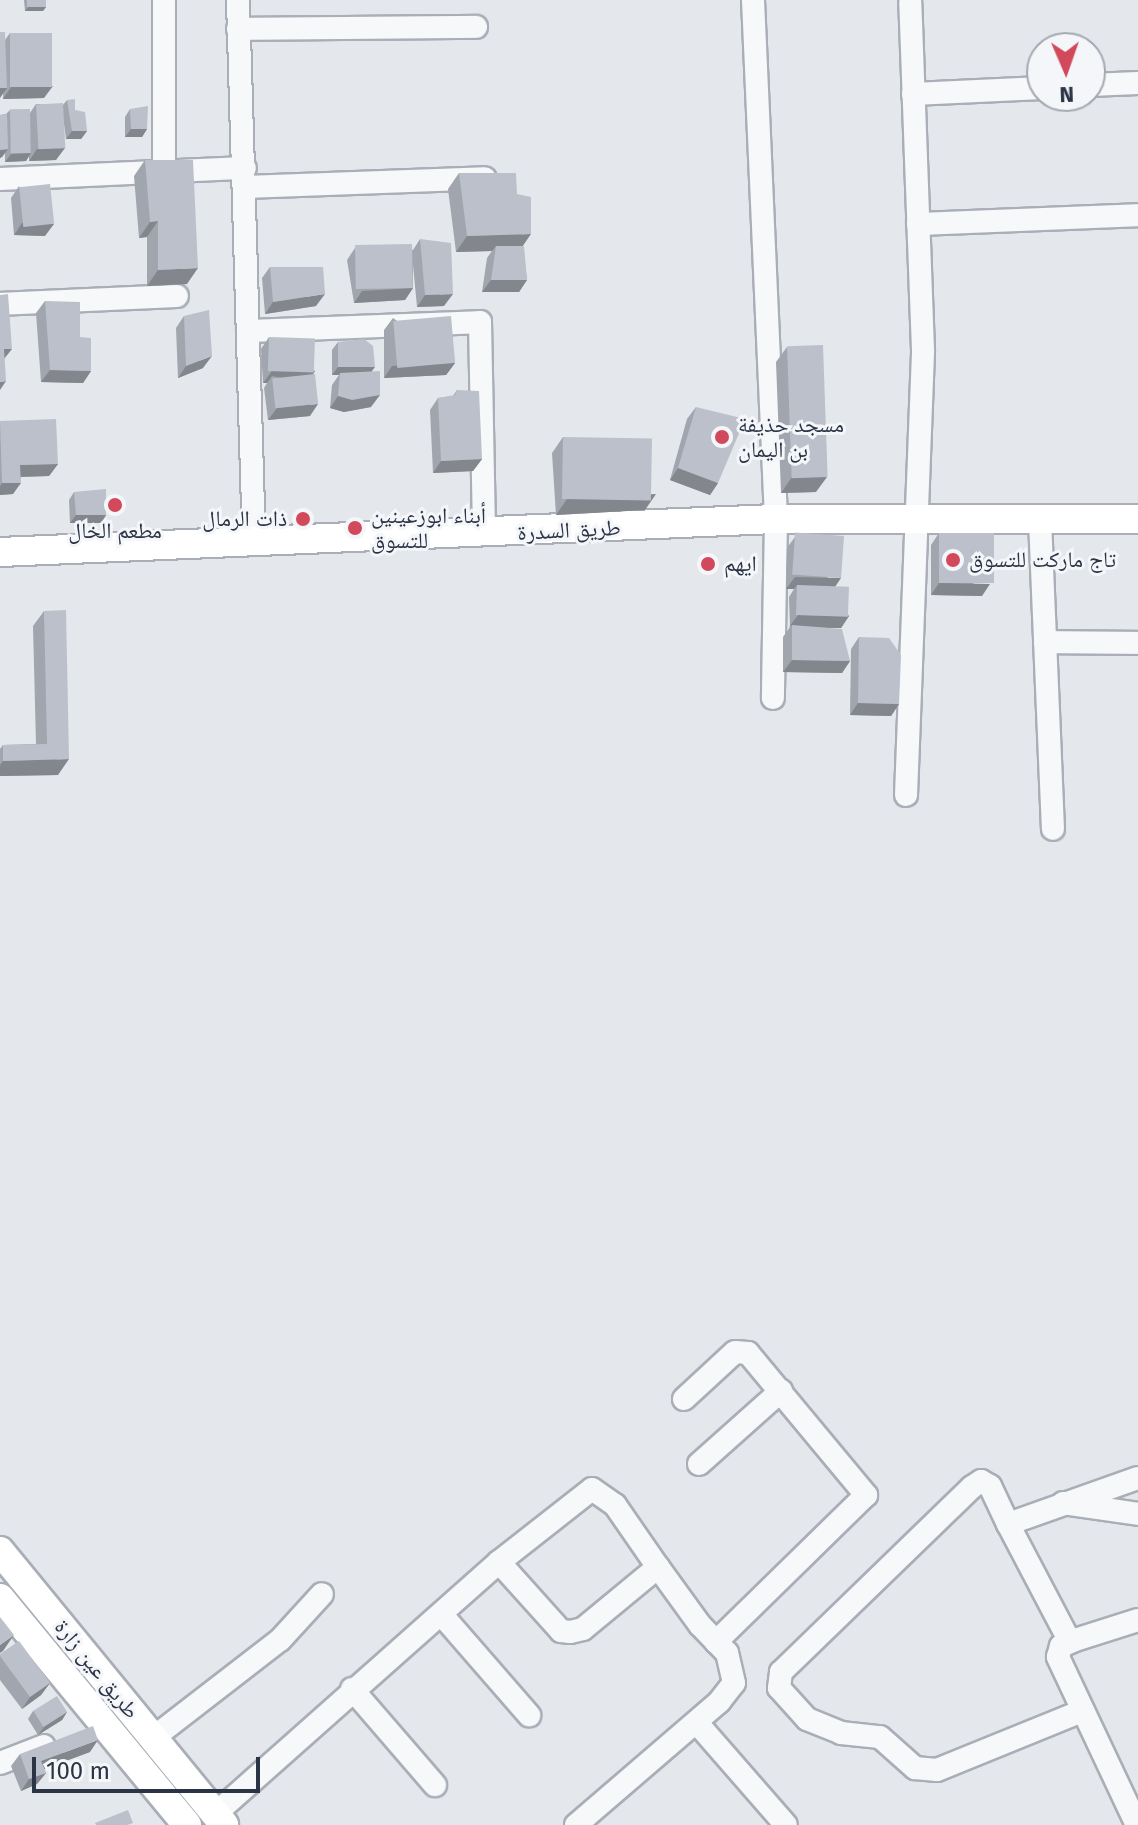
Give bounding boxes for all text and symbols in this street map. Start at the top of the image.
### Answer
north arrow [1026,32,1106,112]
text: N [1059,81,1075,108]
place label: مسجد حذيفة بن اليمان [738,411,844,462]
marker: مسجد حذيفة بن اليمان [713,428,731,446]
marker: مطعم الخال [106,496,124,514]
place label: أبناء ابوزعينين للتسوق [371,502,486,554]
place label: ذات الرمال [202,506,287,532]
marker: ذات الرمال [294,510,312,528]
street label: طريق السدرة [517,514,621,546]
place label: مطعم الخال [68,518,162,544]
marker: أبناء ابوزعينين للتسوق [346,519,364,537]
place label: تاج ماركت للتسوق [969,547,1116,573]
place label: ايهم [724,551,757,577]
marker: تاج ماركت للتسوق [944,551,962,569]
marker: ايهم [699,555,717,573]
street label: طريق عين زارة [49,1614,145,1724]
scale bar [36,1741,264,1791]
text: 100 m [46,1757,110,1785]

